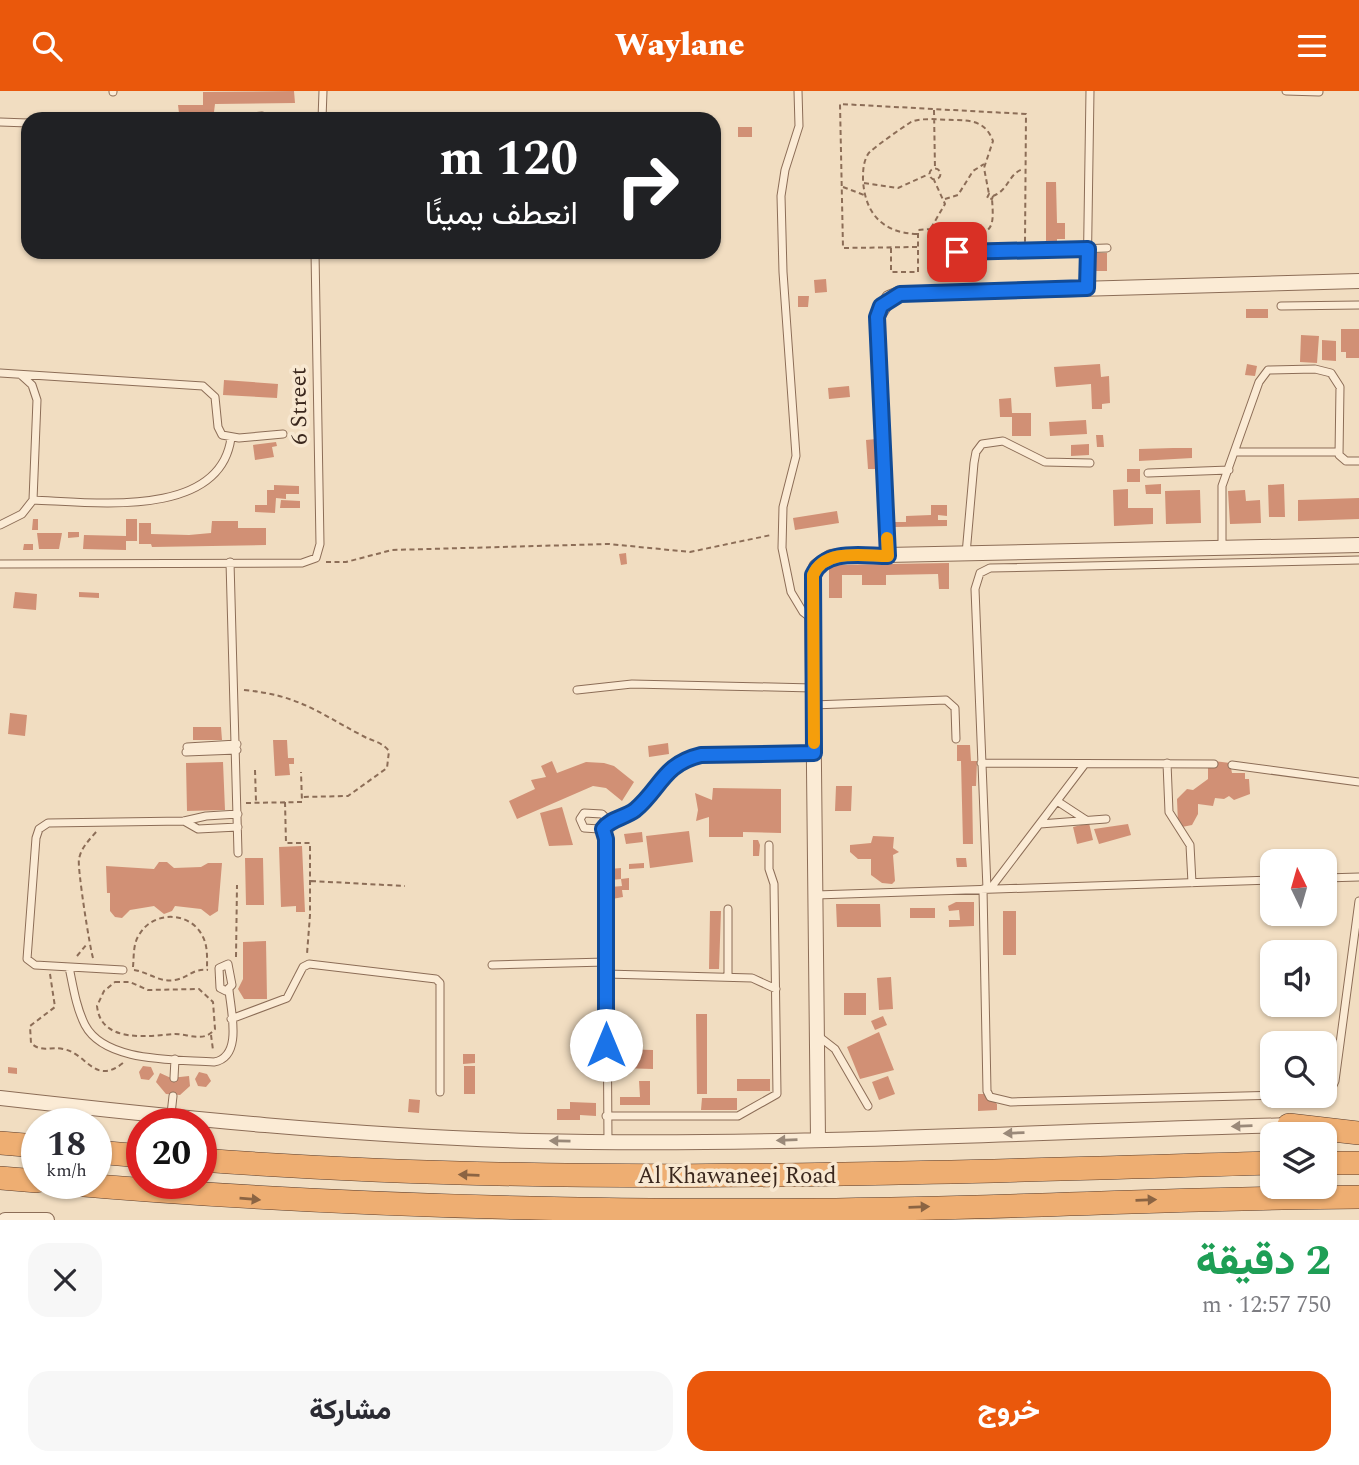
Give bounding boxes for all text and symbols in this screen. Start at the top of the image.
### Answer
text: Waylane [614,21,745,70]
icon: search [28,27,66,65]
icon: menu [1293,27,1331,65]
text: 120 m [439,122,578,197]
icon: right [602,140,693,231]
text: انعطف يمينًا [425,190,578,239]
pin [927,222,987,282]
icon: arrive [938,233,976,271]
street label: 6 Street [281,367,318,445]
north arrow [1260,849,1337,926]
map controls [1260,849,1337,1199]
button: sound [1260,940,1337,1017]
position arrow [569,1008,643,1082]
button: search [1260,1031,1337,1108]
speed limit sign: 20 [126,1108,217,1199]
text: 18 [47,1118,86,1171]
one-way arrow [1231,1121,1253,1132]
button: layers [1260,1122,1337,1199]
one-way arrow [1003,1127,1025,1138]
one-way arrow [776,1134,798,1145]
one-way arrow [548,1135,570,1147]
text: km/h [46,1157,87,1184]
street label: Al Khawaneej Road [637,1159,837,1194]
one-way arrow [458,1169,480,1181]
one-way arrow [239,1194,261,1205]
one-way arrow [1135,1194,1157,1205]
one-way arrow [908,1202,930,1213]
text: 2 دقيقة [1196,1230,1331,1293]
button: close [28,1243,102,1317]
text: 750 m · 12:57 [1202,1288,1331,1323]
button: مشاركة [28,1371,673,1451]
button: خروج [687,1371,1331,1451]

